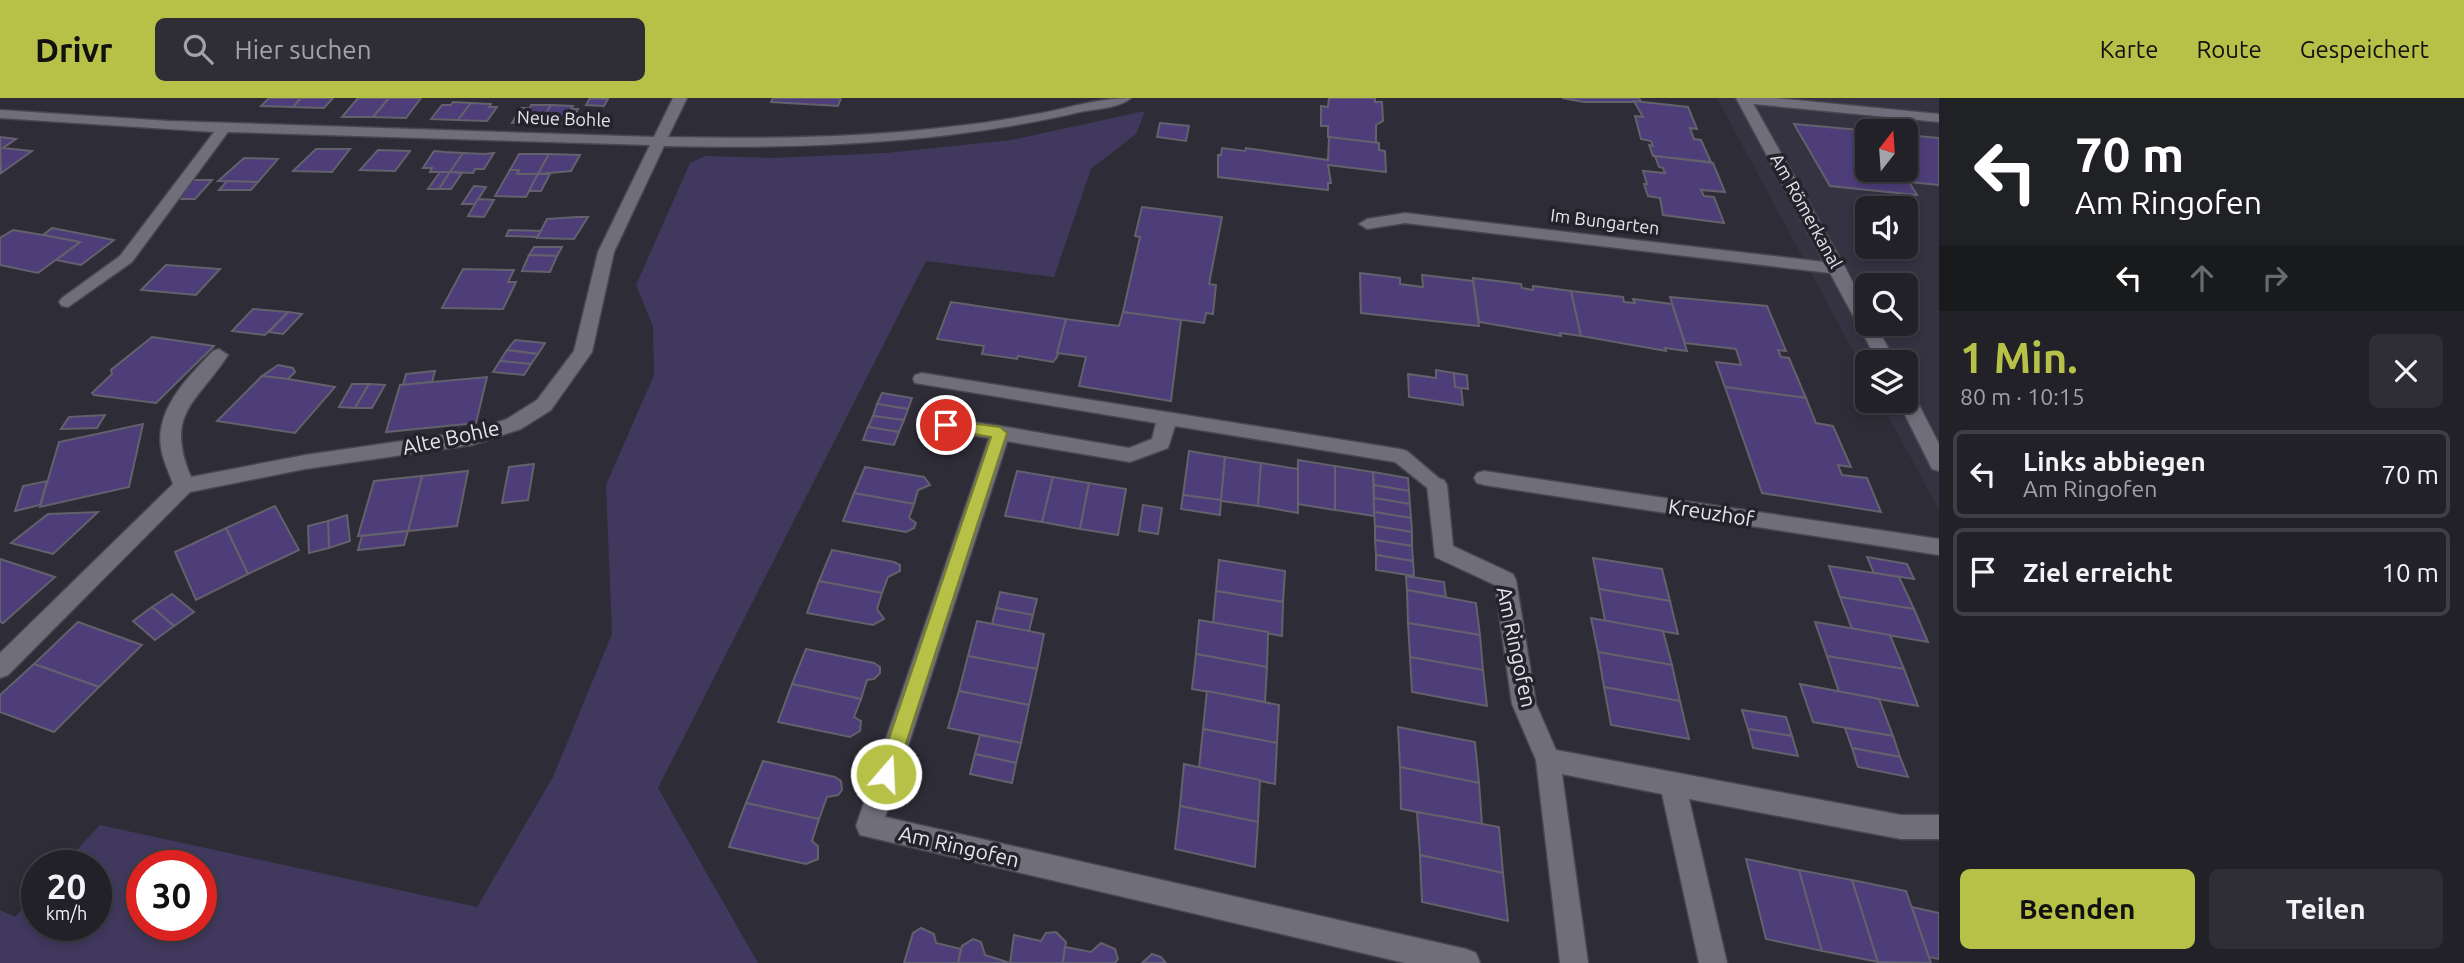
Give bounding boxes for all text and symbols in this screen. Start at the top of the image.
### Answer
search box [155,18,645,81]
icon: search [179,30,217,68]
text: Drivr [35,31,113,68]
text: Hier suchen [235,35,371,64]
text: Karte [2100,36,2158,63]
text: Route [2196,36,2262,63]
text: Gespeichert [2300,36,2429,63]
street label: Neue Bohle [517,106,611,130]
north arrow [1855,119,1918,182]
map controls [1855,119,1918,413]
icon: left [1960,126,2051,217]
text: 70 m [2075,126,2184,181]
street label: Am Römerkanal [1767,150,1847,272]
text: Am Ringofen [2075,184,2262,220]
button: sound [1855,196,1918,259]
street label: Im Bungarten [1549,204,1661,238]
icon: left [2110,259,2148,297]
icon: ahead [2183,259,2221,297]
icon: right [2256,259,2294,297]
button: search [1855,273,1918,336]
text: 1 Min. [1960,334,2078,381]
button: close [2369,334,2443,408]
button: layers [1855,350,1918,413]
text: 80 m · 10:15 [1960,384,2085,409]
pin [916,395,976,455]
icon: arrive [927,406,965,444]
street label: Alte Bohle [400,415,501,459]
text: Links abbiegen [2023,447,2206,476]
icon: left [1964,455,2002,493]
text: 70 m [2381,460,2439,489]
text: Am Ringofen [2023,476,2157,501]
street label: Kreuzhof [1667,493,1757,531]
icon: arrive [1964,553,2002,591]
text: Ziel erreicht [2023,558,2173,587]
text: 10 m [2381,558,2439,587]
street label: Am Ringofen [1492,584,1541,709]
position arrow [849,737,923,811]
street label: Am Ringofen [897,821,1022,872]
speed limit sign: 30 [126,850,217,941]
text: 20 [47,866,86,906]
button: Beenden [1960,869,2195,949]
button: Teilen [2209,869,2443,949]
text: km/h [46,903,87,923]

